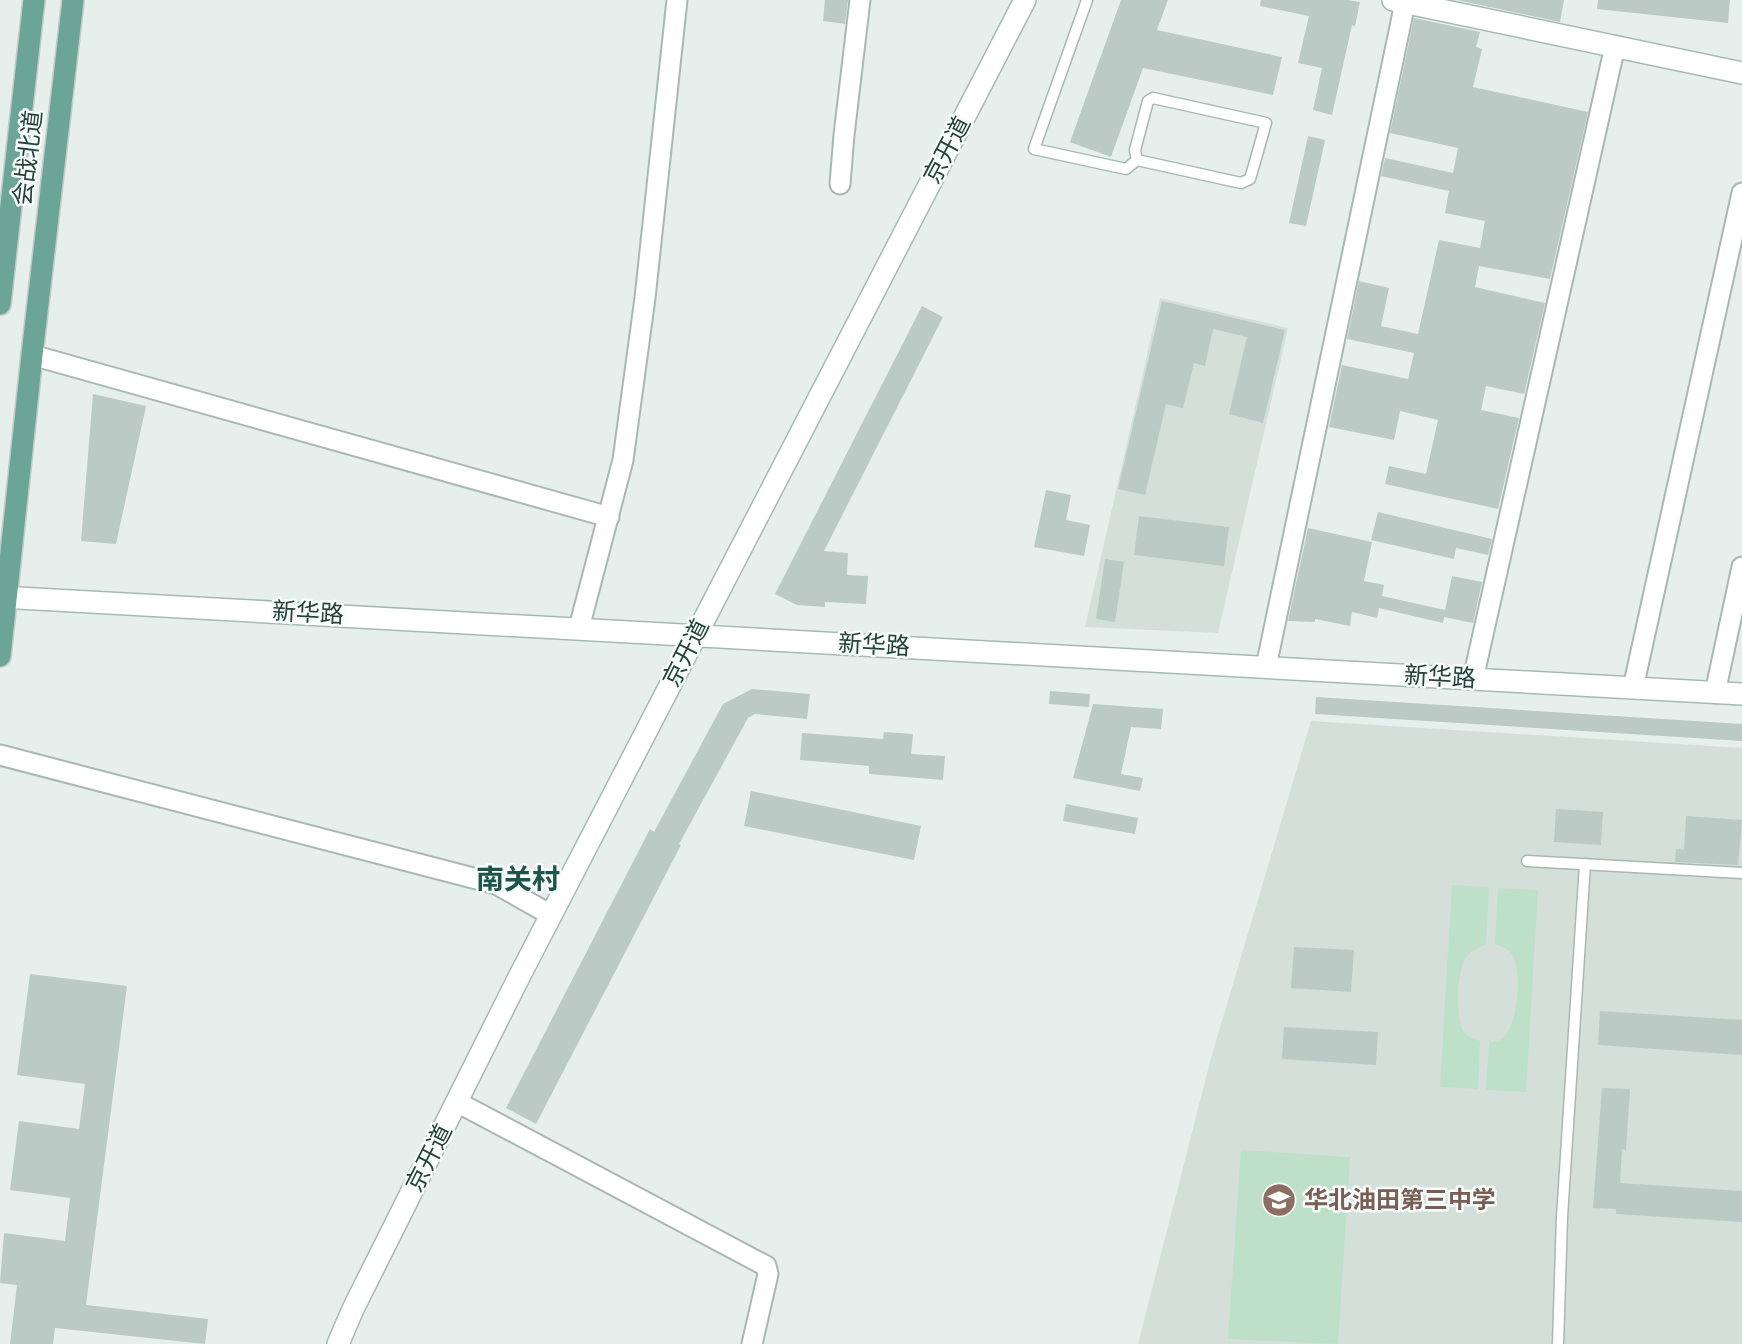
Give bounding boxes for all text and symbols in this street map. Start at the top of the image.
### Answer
street label: 会战北道 [7,109,48,207]
street label: 京开道 [917,111,976,188]
street label: 新华路 [271,596,345,629]
street label: 京开道 [656,614,715,691]
street label: 新华路 [837,628,911,661]
street label: 新华路 [1403,660,1477,693]
district label: 南关村 [476,862,560,896]
street label: 京开道 [399,1119,458,1196]
school or university icon: 华北油田第三中学 [1260,1181,1298,1219]
place label: 华北油田第三中学 [1304,1185,1496,1214]

